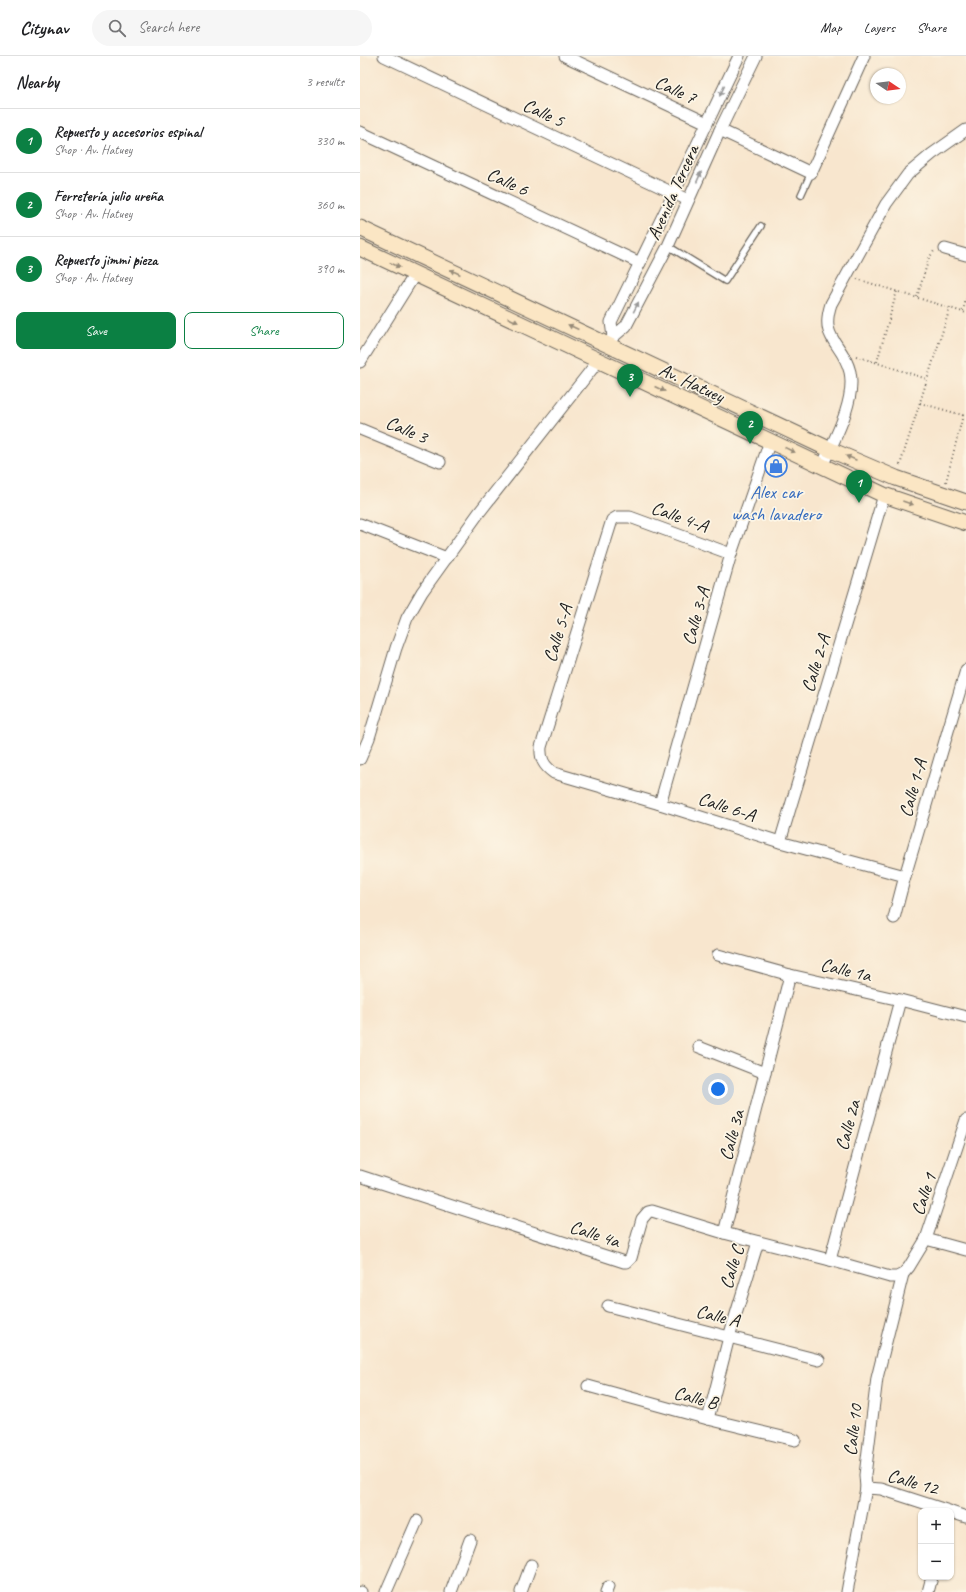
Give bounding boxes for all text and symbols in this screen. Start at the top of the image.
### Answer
search box [92,10,372,46]
text: Citynav [20,16,68,40]
icon: search [106,17,128,39]
text: Search here [138,18,199,37]
text: Map [820,19,842,36]
text: Layers [864,19,895,36]
text: Share [917,19,946,36]
north arrow [870,68,906,104]
street label: Calle 7 [651,70,701,110]
text: Nearby [16,72,59,93]
text: 3 results [306,74,344,90]
one-way arrow [719,86,725,97]
street label: Calle 5 [519,93,569,133]
text: Repuesto y accesorios espinal [54,123,202,142]
text: 1 [26,133,32,149]
text: 330 m [316,133,344,149]
street label: Avenida Tercera [641,139,705,244]
text: Shop · Av. Hatuey [54,142,132,158]
street label: Calle 6 [483,162,533,202]
one-way arrow [695,171,702,183]
text: Ferretería julio ureña [54,187,163,206]
text: 2 [26,197,32,213]
text: 360 m [316,197,344,213]
text: Shop · Av. Hatuey [54,206,132,222]
text: Repuesto jimmi pieza [54,251,158,270]
text: 3 [26,261,32,277]
text: 390 m [316,261,344,277]
one-way arrow [390,262,401,268]
one-way arrow [449,269,461,275]
text: Shop · Av. Hatuey [54,270,132,286]
one-way arrow [633,301,639,313]
button: Save [16,312,176,349]
button: Share [184,312,344,349]
one-way arrow [507,317,518,323]
one-way arrow [567,324,578,330]
street label: Av. Hatuey [655,357,729,409]
pin: 3 [617,364,643,397]
one-way arrow [654,386,665,392]
street label: Calle 3 [382,410,432,450]
pin: 2 [737,411,763,444]
one-way arrow [784,447,795,453]
shop icon: Alex car wash lavadero [763,453,789,479]
one-way arrow [845,455,857,461]
pin: 1 [846,470,872,503]
place label: Alex car wash lavadero [731,480,823,526]
street label: Calle 4-A [648,496,713,539]
one-way arrow [903,501,915,507]
street label: Calle 3-A [676,583,716,648]
street label: Calle 5-A [538,600,578,665]
street label: Calle 2-A [796,630,836,695]
street label: Calle 1-A [893,755,933,820]
street label: Calle 6-A [695,786,760,828]
street label: Calle 1a [818,953,875,988]
your location [708,1079,728,1099]
street label: Calle 2a [830,1096,867,1153]
street label: Calle 3a [714,1106,751,1163]
street label: Calle 1 [906,1169,943,1219]
street label: Calle 4a [567,1215,624,1254]
street label: Calle C [714,1240,751,1292]
street label: Calle A [694,1299,743,1333]
street label: Calle B [671,1381,721,1416]
street label: Calle 10 [838,1402,868,1457]
street label: Calle 12 [885,1463,942,1501]
map controls [918,1508,954,1580]
button: + [918,1508,954,1544]
button: − [918,1544,954,1580]

